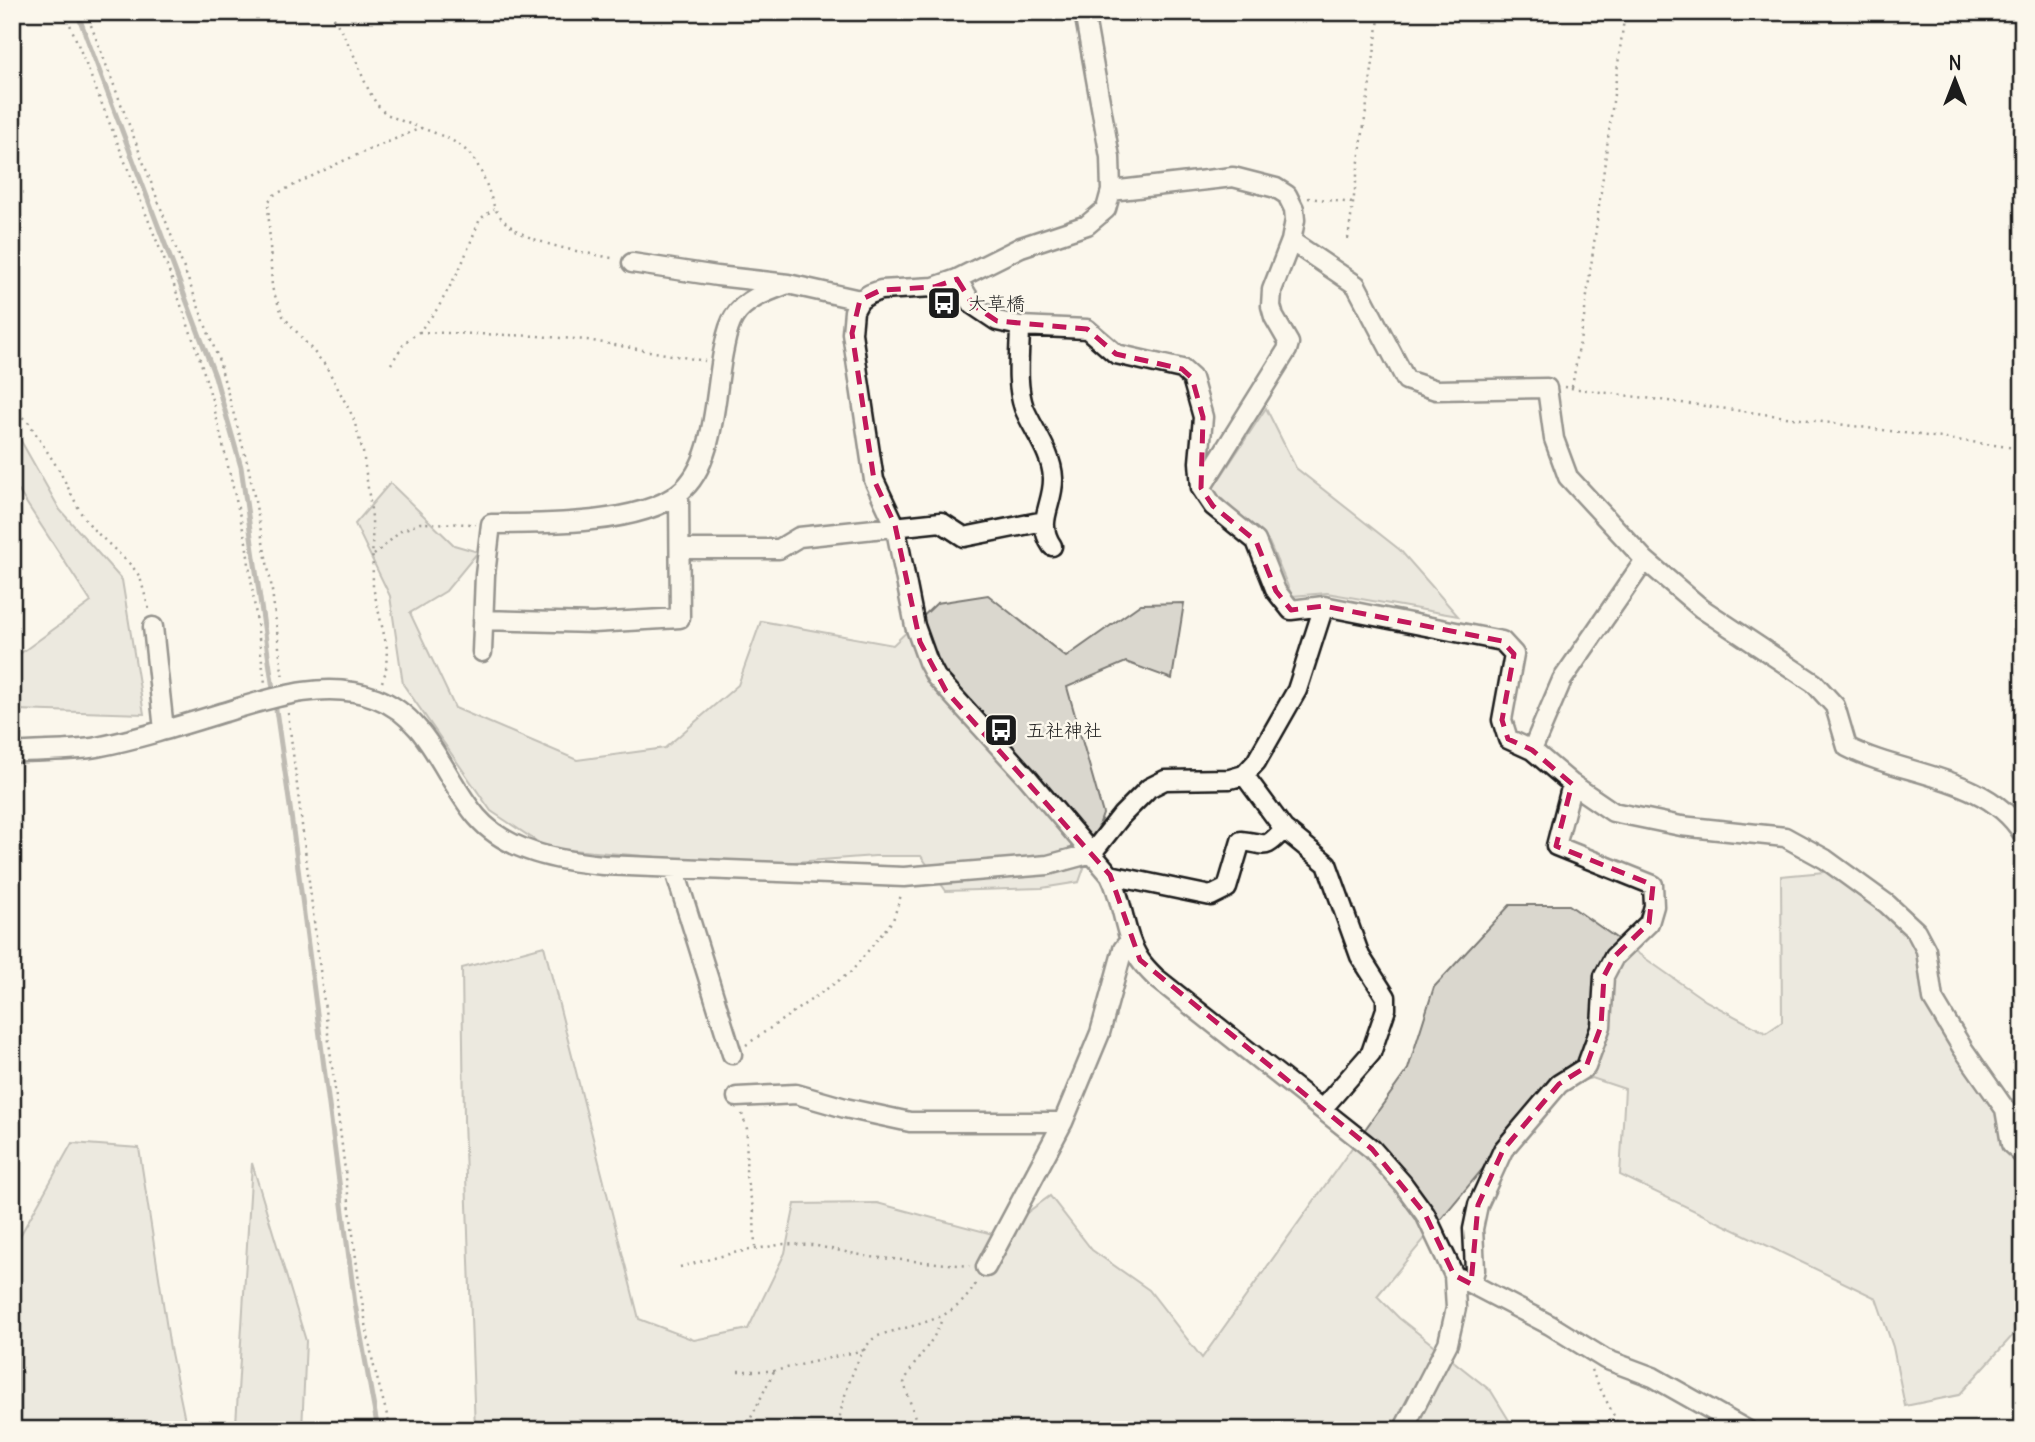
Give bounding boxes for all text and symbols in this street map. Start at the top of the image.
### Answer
north arrow [1920,46,1990,116]
text: N [1948,51,1962,75]
bus stop icon: 大草橋 [925,284,963,322]
place label: 大草橋 [968,291,1025,315]
bus stop icon: 五社神社 [982,711,1020,749]
place label: 五社神社 [1026,718,1102,742]

